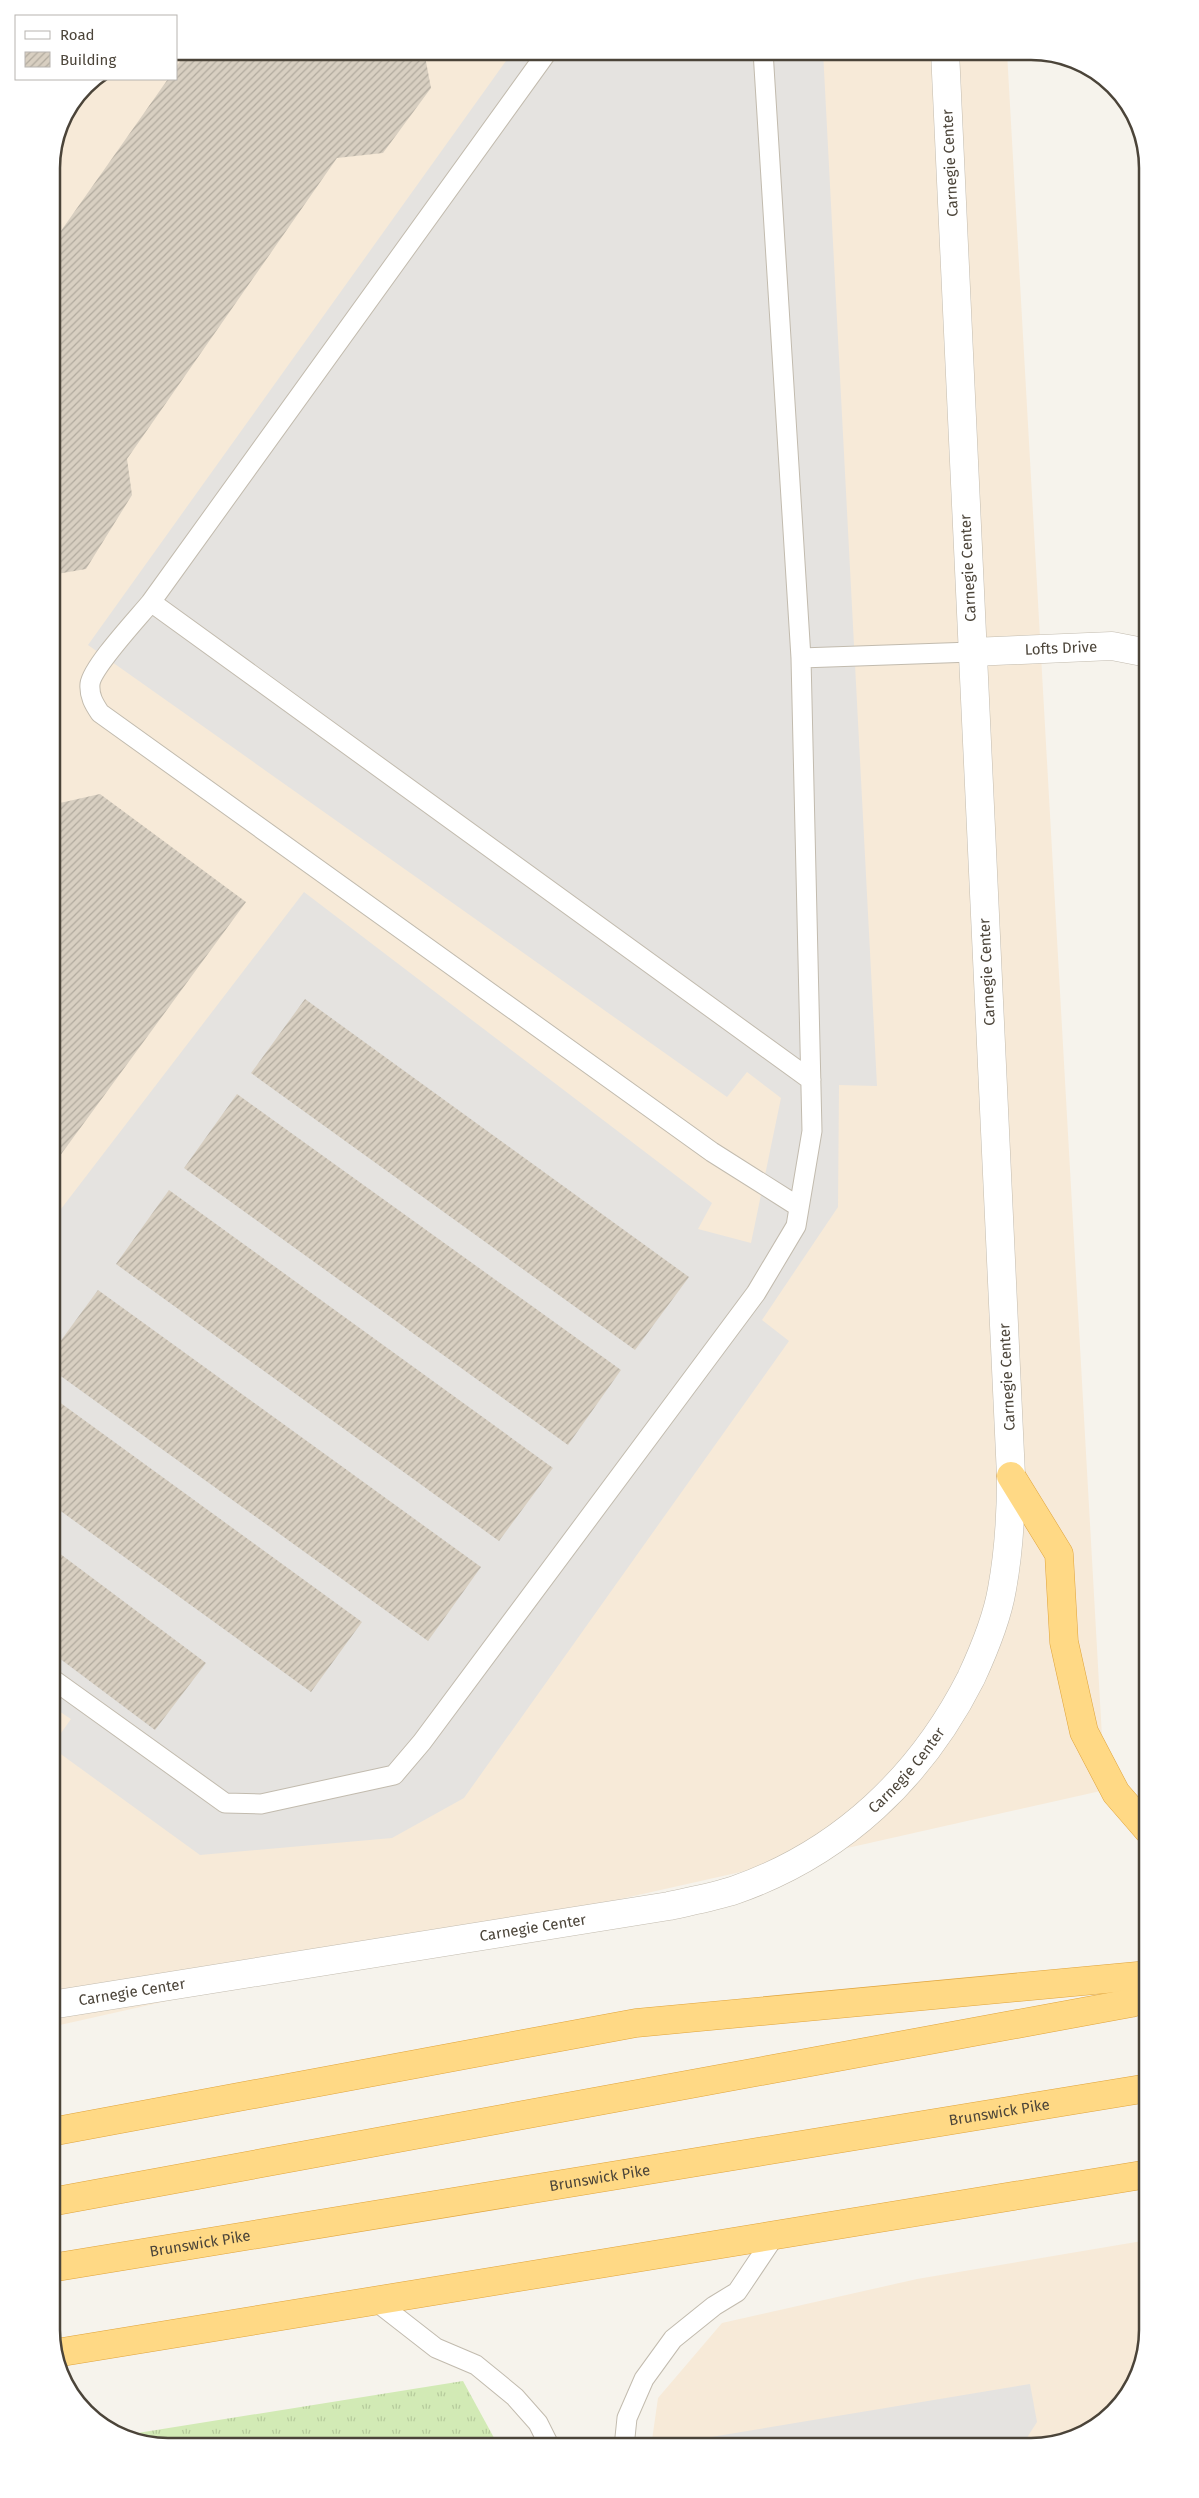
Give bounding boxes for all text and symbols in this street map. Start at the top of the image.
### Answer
legend [15,15,178,80]
text: Road [60,26,95,44]
text: Building [60,51,116,69]
street label: Carnegie Center [938,109,962,217]
street label: Carnegie Center [956,514,980,622]
street label: Lofts Drive [1024,638,1098,659]
street label: Carnegie Center [975,918,999,1026]
street label: Carnegie Center [995,1323,1019,1431]
street label: Carnegie Center [865,1724,949,1817]
street label: Carnegie Center [478,1910,588,1945]
street label: Carnegie Center [77,1975,187,2009]
street label: Brunswick Pike [948,2095,1051,2130]
street label: Brunswick Pike [548,2161,651,2195]
street label: Brunswick Pike [148,2226,252,2261]

